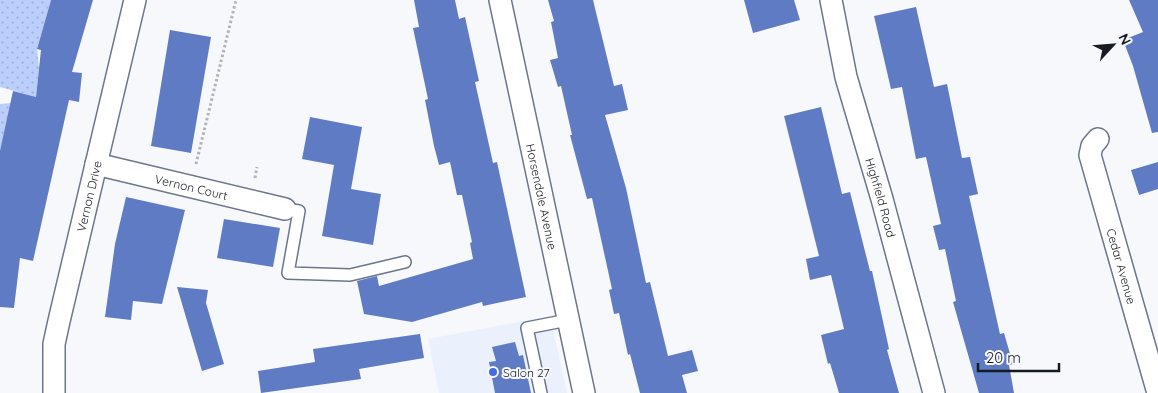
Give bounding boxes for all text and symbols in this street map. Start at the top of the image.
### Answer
north arrow [1088,20,1138,70]
text: N [1114,31,1135,48]
street label: Horsendale Avenue [523,142,561,251]
street label: Highfield Road [863,156,899,239]
street label: Vernon Drive [73,159,104,233]
street label: Vernon Court [154,171,229,203]
street label: Cedar Avenue [1104,226,1140,306]
scale bar [978,340,1059,372]
text: 20 m [986,348,1021,367]
place label: Salon 27 [503,365,550,380]
marker: Salon 27 [487,366,499,378]

